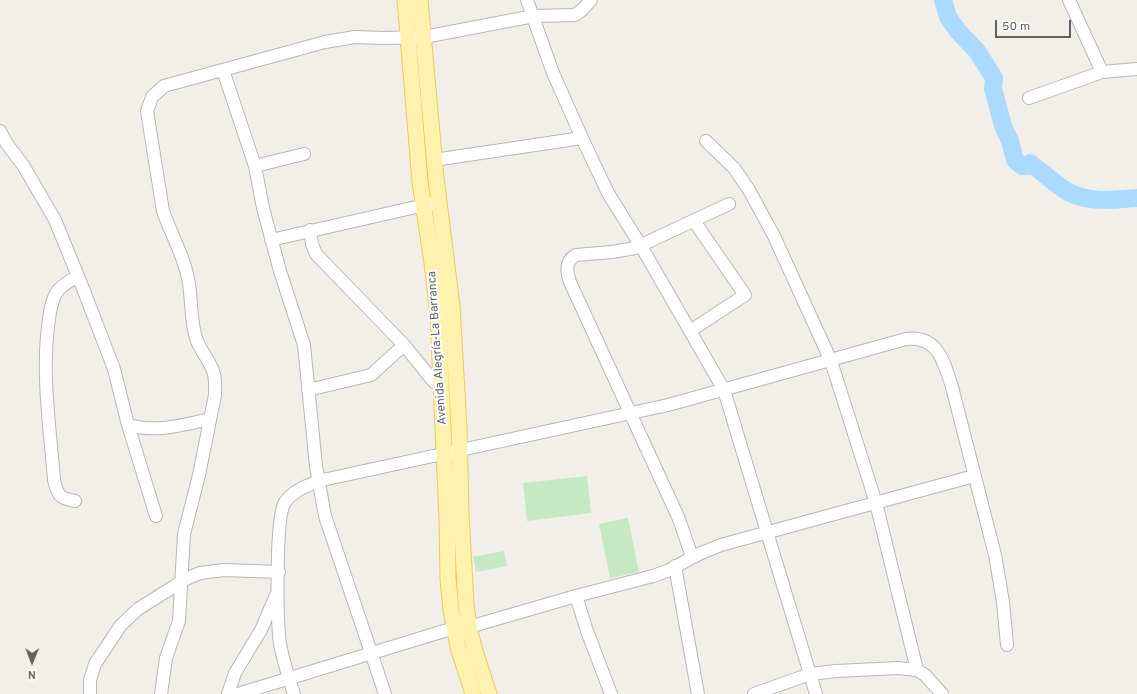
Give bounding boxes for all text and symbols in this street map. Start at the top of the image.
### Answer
scale bar [997,12,1073,38]
text: 50 m [1002,19,1030,35]
street label: Avenida Alegría-La Barranca [425,271,451,425]
north arrow [12,642,52,682]
text: N [28,667,36,681]

